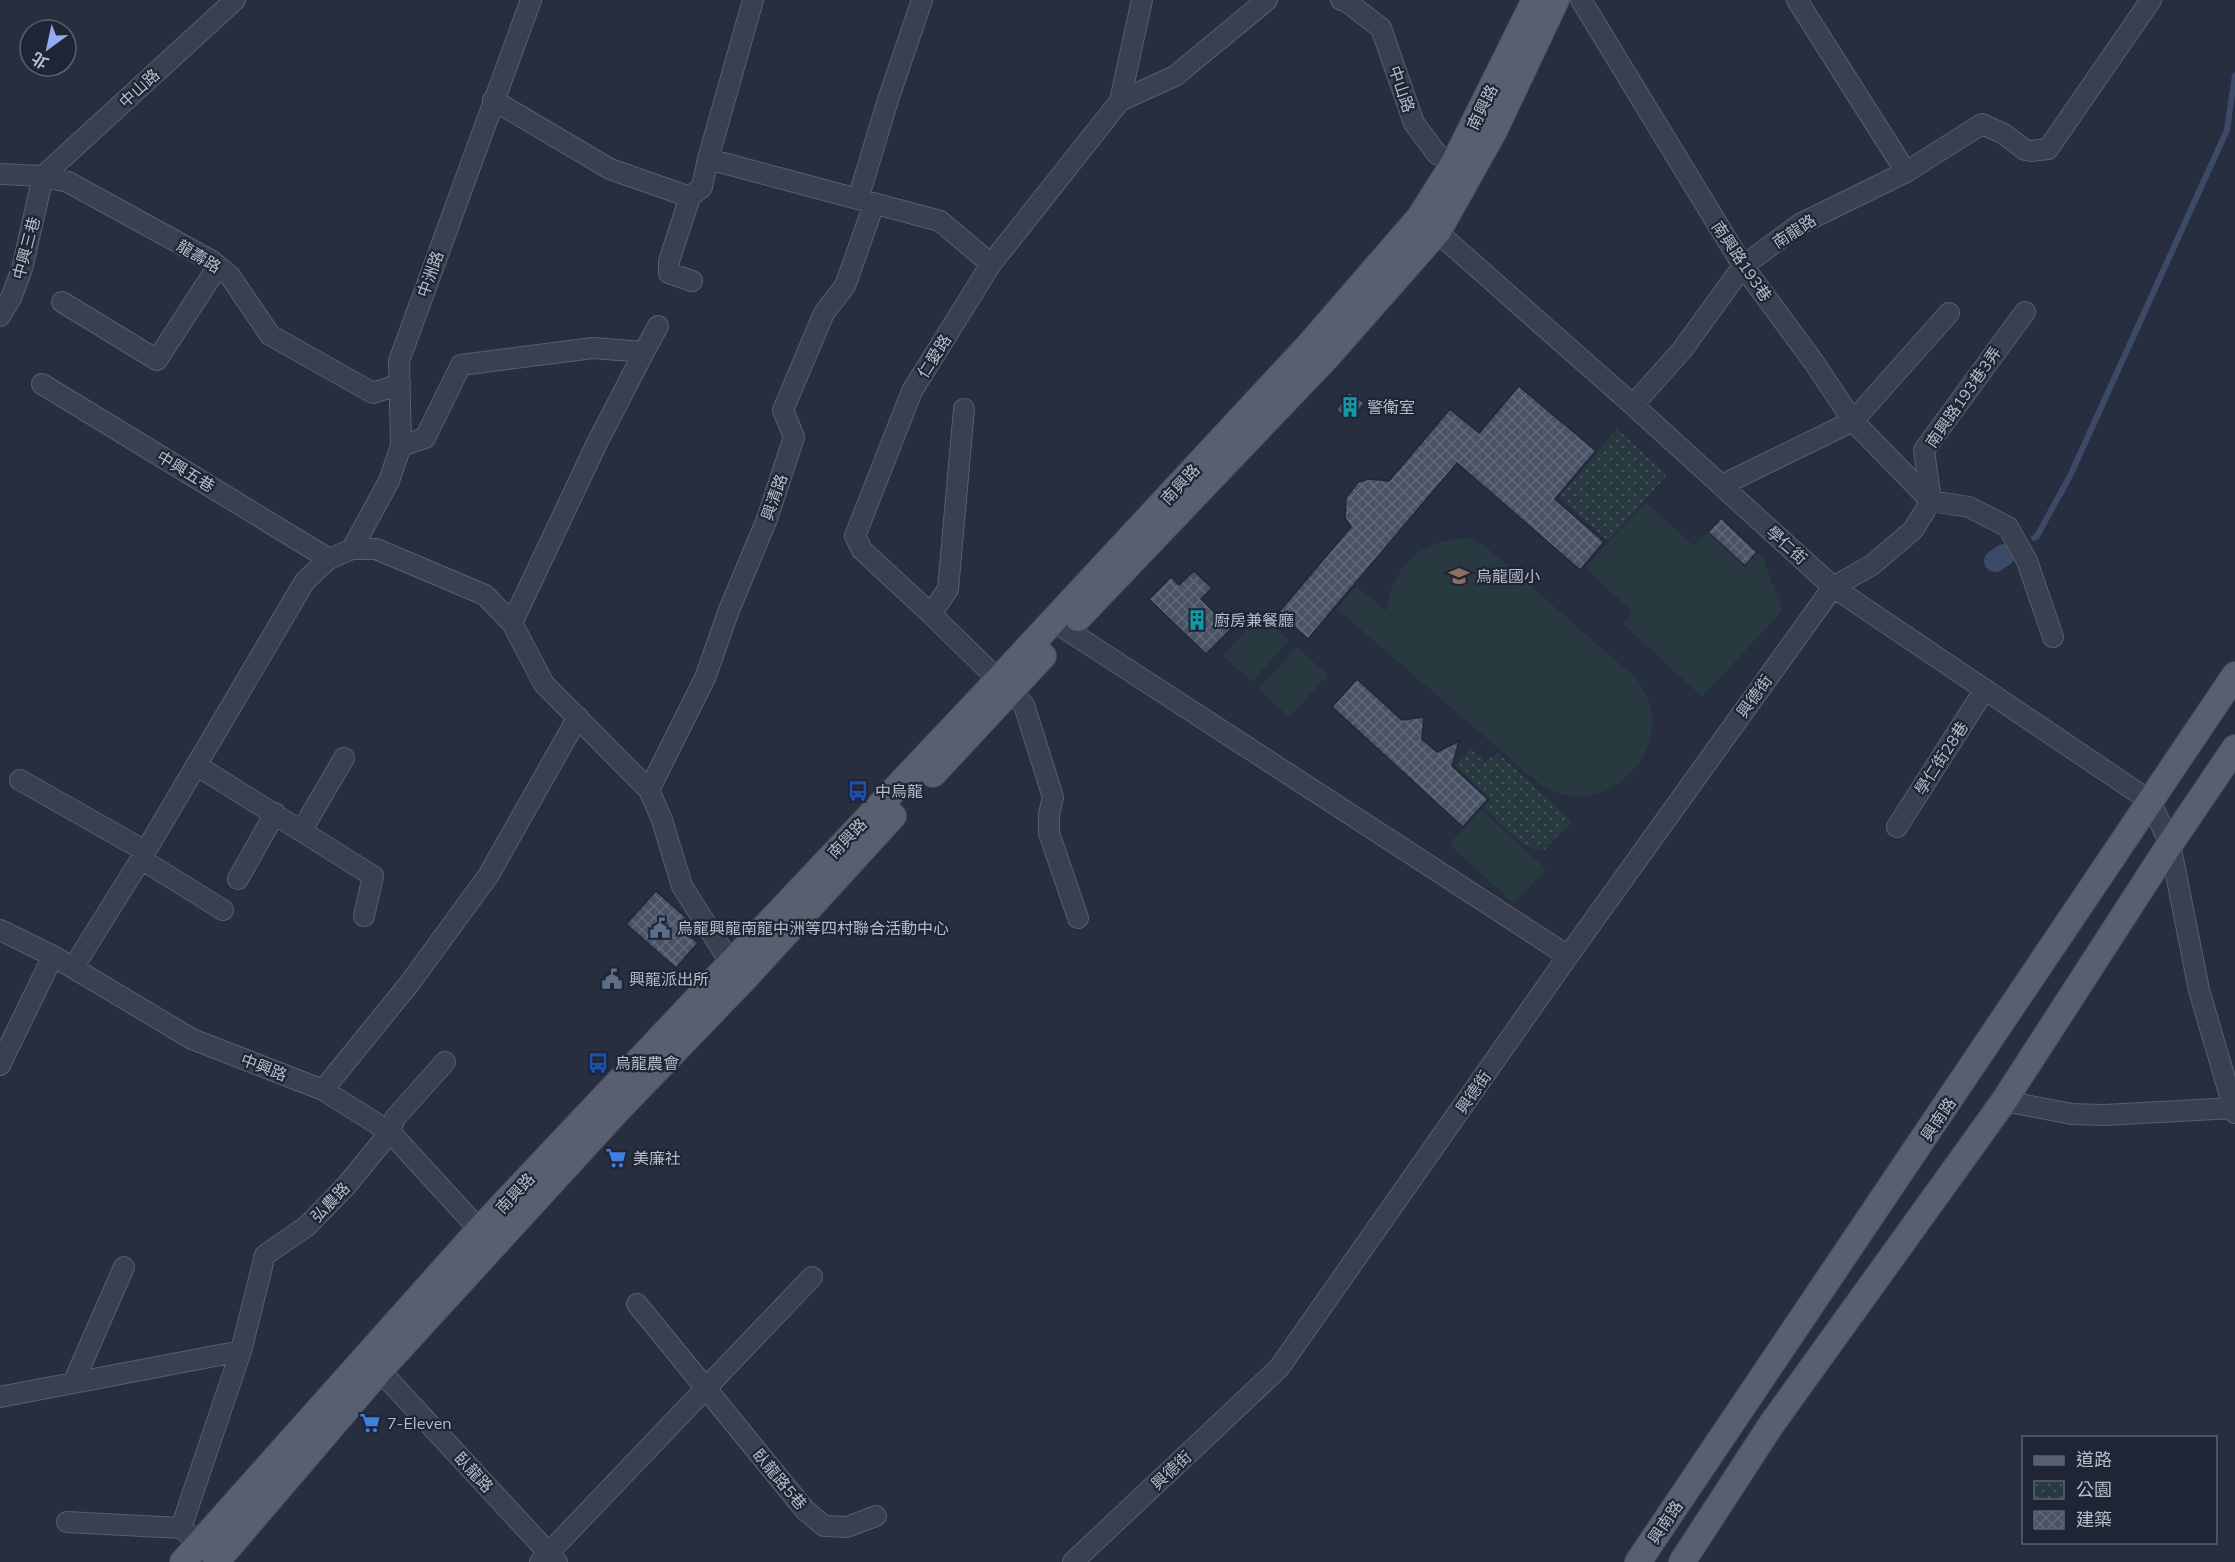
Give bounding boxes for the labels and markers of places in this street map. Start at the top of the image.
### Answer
building icon: 警衛室 [1338,395,1362,419]
place label: 警衛室 [1367,397,1415,417]
school or university icon: 烏龍國小 [1447,564,1471,588]
place label: 烏龍國小 [1476,566,1540,586]
building icon: 廚房兼餐廳 [1185,608,1209,632]
place label: 廚房兼餐廳 [1214,610,1294,630]
bus stop icon: 中烏龍 [846,779,870,803]
place label: 中烏龍 [875,781,923,801]
public building icon: 烏龍興龍南龍中洲等四村聯合活動中心 [648,916,672,940]
place label: 烏龍興龍南龍中洲等四村聯合活動中心 [677,918,949,938]
public building icon: 興龍派出所 [600,967,624,991]
place label: 興龍派出所 [629,969,709,989]
bus stop icon: 烏龍農會 [586,1051,610,1075]
place label: 烏龍農會 [615,1053,679,1073]
supermarket icon: 美廉社 [604,1146,628,1170]
place label: 美廉社 [633,1148,681,1168]
supermarket icon: 7-Eleven [358,1411,382,1435]
place label: 7-Eleven [387,1413,452,1433]

